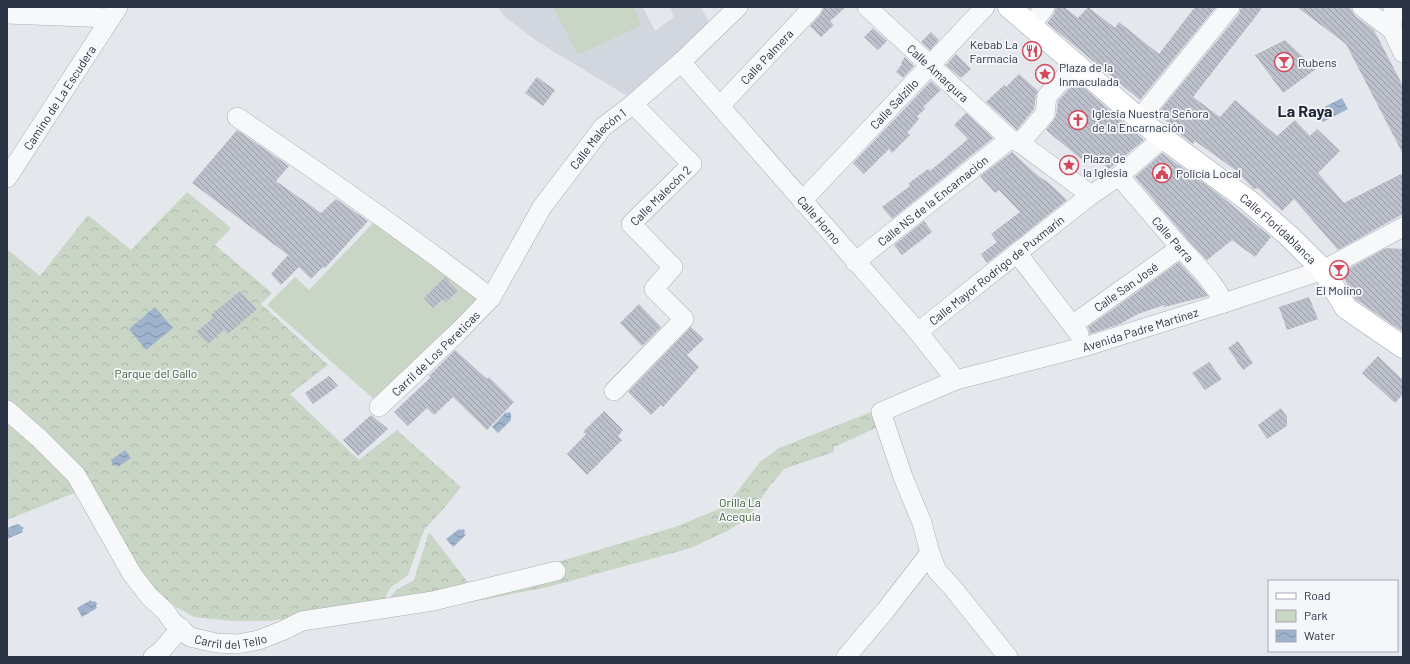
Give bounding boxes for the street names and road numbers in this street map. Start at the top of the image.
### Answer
street label: Calle Palmera [737,26,796,87]
street label: Calle Amargura [905,41,972,105]
street label: Camino de La Escudera [20,43,98,152]
street label: Calle Salzillo [867,75,921,132]
street label: Calle Malecón 1 [567,105,628,172]
street label: Calle NS de la Encarnación [874,152,991,249]
street label: Calle Malecón 2 [627,162,693,228]
street label: Calle Floridablanca [1238,190,1320,267]
street label: Calle Horno [795,193,844,247]
street label: Calle Mayor Rodrigo de Puxmarín [926,212,1067,328]
street label: Calle Parra [1150,213,1197,265]
street label: Calle San José [1091,259,1160,314]
street label: Avenida Padre Martínez [1081,305,1200,354]
street label: Carril de Los Pereticas [388,307,482,399]
street label: Carril del Tello [193,631,269,651]

